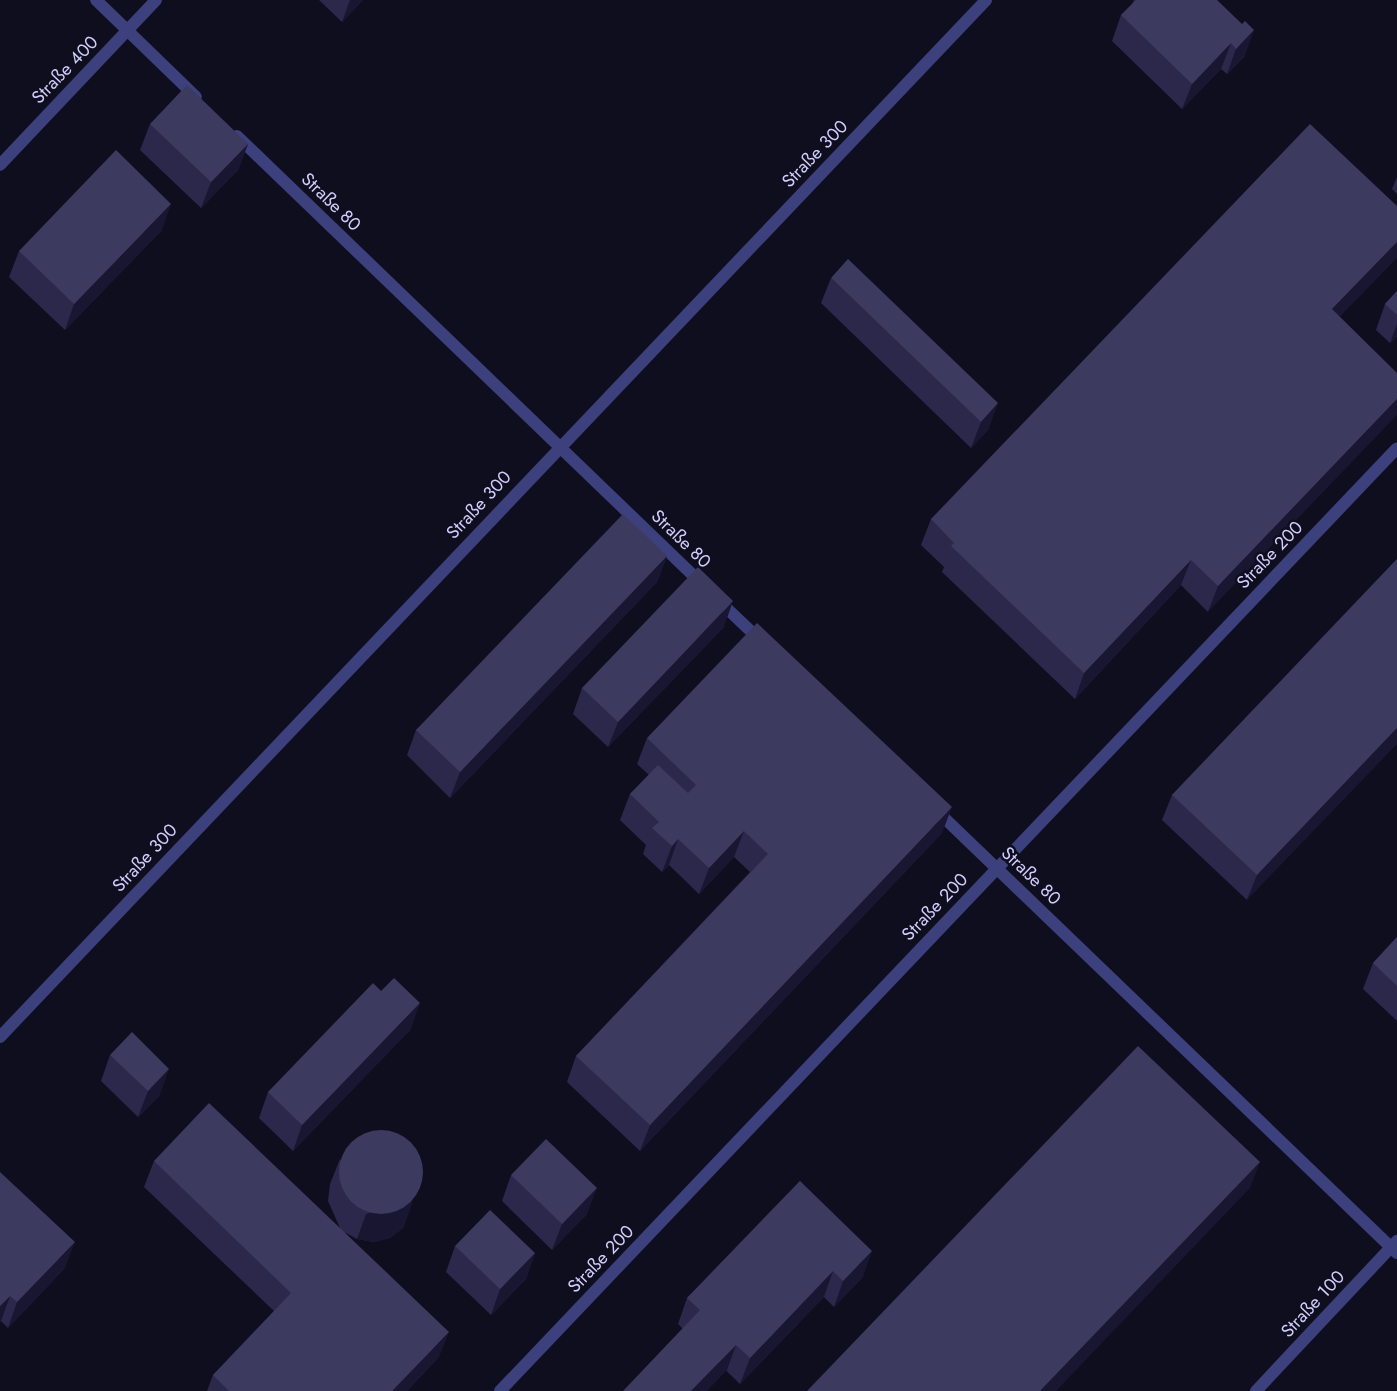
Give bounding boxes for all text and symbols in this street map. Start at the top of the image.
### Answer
street label: Straße 400 [27,32,103,108]
street label: Straße 300 [778,116,852,192]
street label: Straße 80 [297,168,365,236]
street label: Straße 300 [442,466,516,544]
street label: Straße 80 [647,505,715,573]
street label: Straße 200 [1232,517,1308,593]
street label: Straße 300 [108,819,182,897]
street label: Straße 80 [997,842,1065,910]
street label: Straße 200 [897,869,973,945]
street label: Straße 200 [563,1221,639,1297]
street label: Straße 100 [1277,1266,1349,1342]

